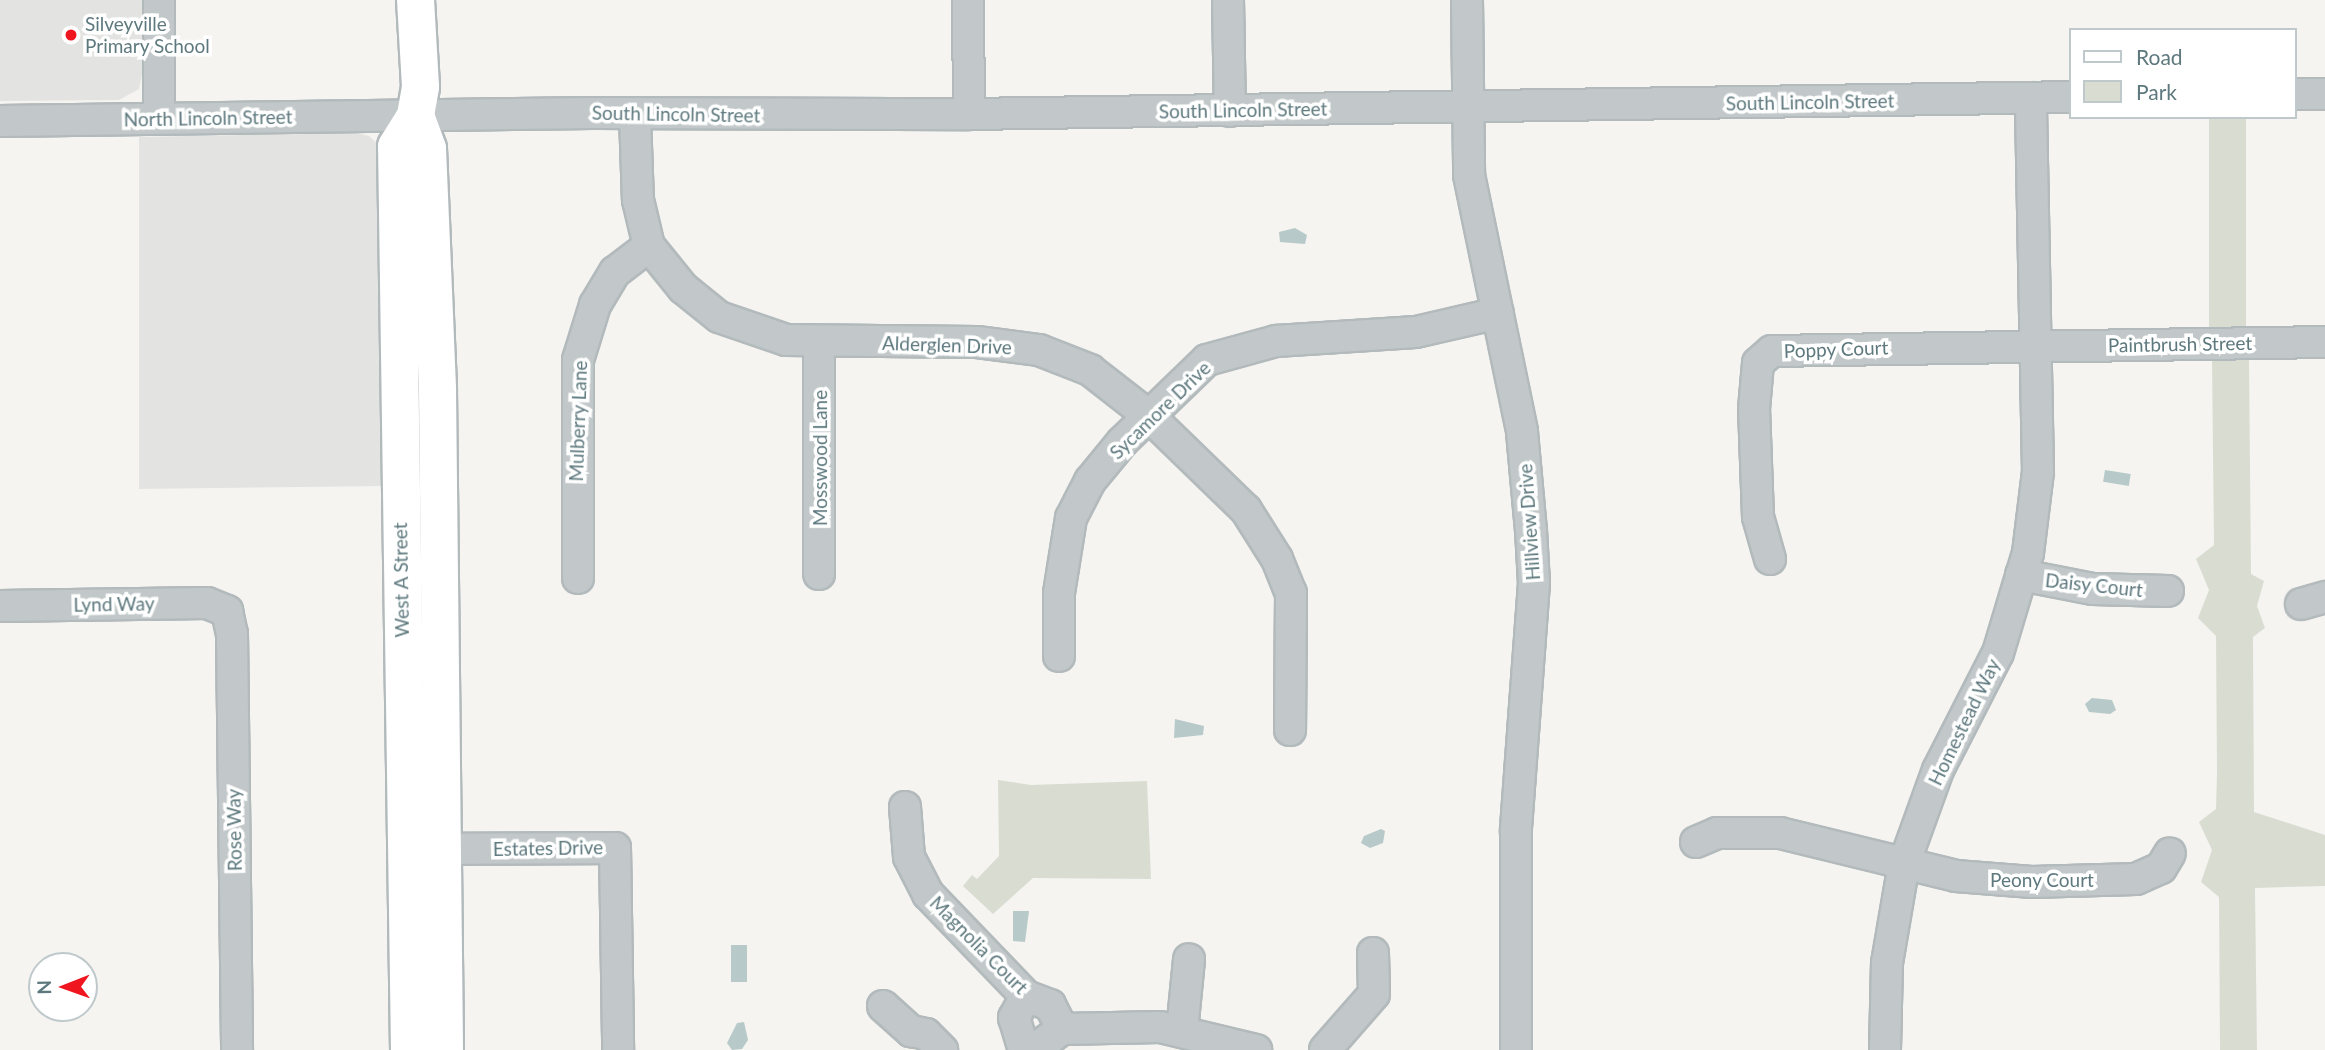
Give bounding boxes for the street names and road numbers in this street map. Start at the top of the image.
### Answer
street label: South Lincoln Street [1726,89,1894,115]
street label: South Lincoln Street [1159,97,1327,123]
street label: South Lincoln Street [592,101,760,127]
street label: North Lincoln Street [123,105,293,131]
street label: Alderglen Drive [882,331,1012,359]
street label: Paintbrush Street [2108,331,2252,357]
street label: Poppy Court [1783,336,1889,362]
street label: Sycamore Drive [1105,356,1215,464]
street label: Mulberry Lane [564,360,592,482]
street label: Mosswood Lane [809,390,831,526]
street label: Hillview Drive [1514,463,1544,581]
street label: West A Street [389,522,413,638]
street label: Daisy Court [2044,569,2144,601]
street label: Lynd Way [73,592,155,616]
street label: Homestead Way [1923,655,2005,789]
street label: Rose Way [222,788,246,872]
street label: Estates Drive [493,836,603,860]
street label: Peony Court [1990,869,2094,891]
street label: Magnolia Court [925,891,1033,999]

